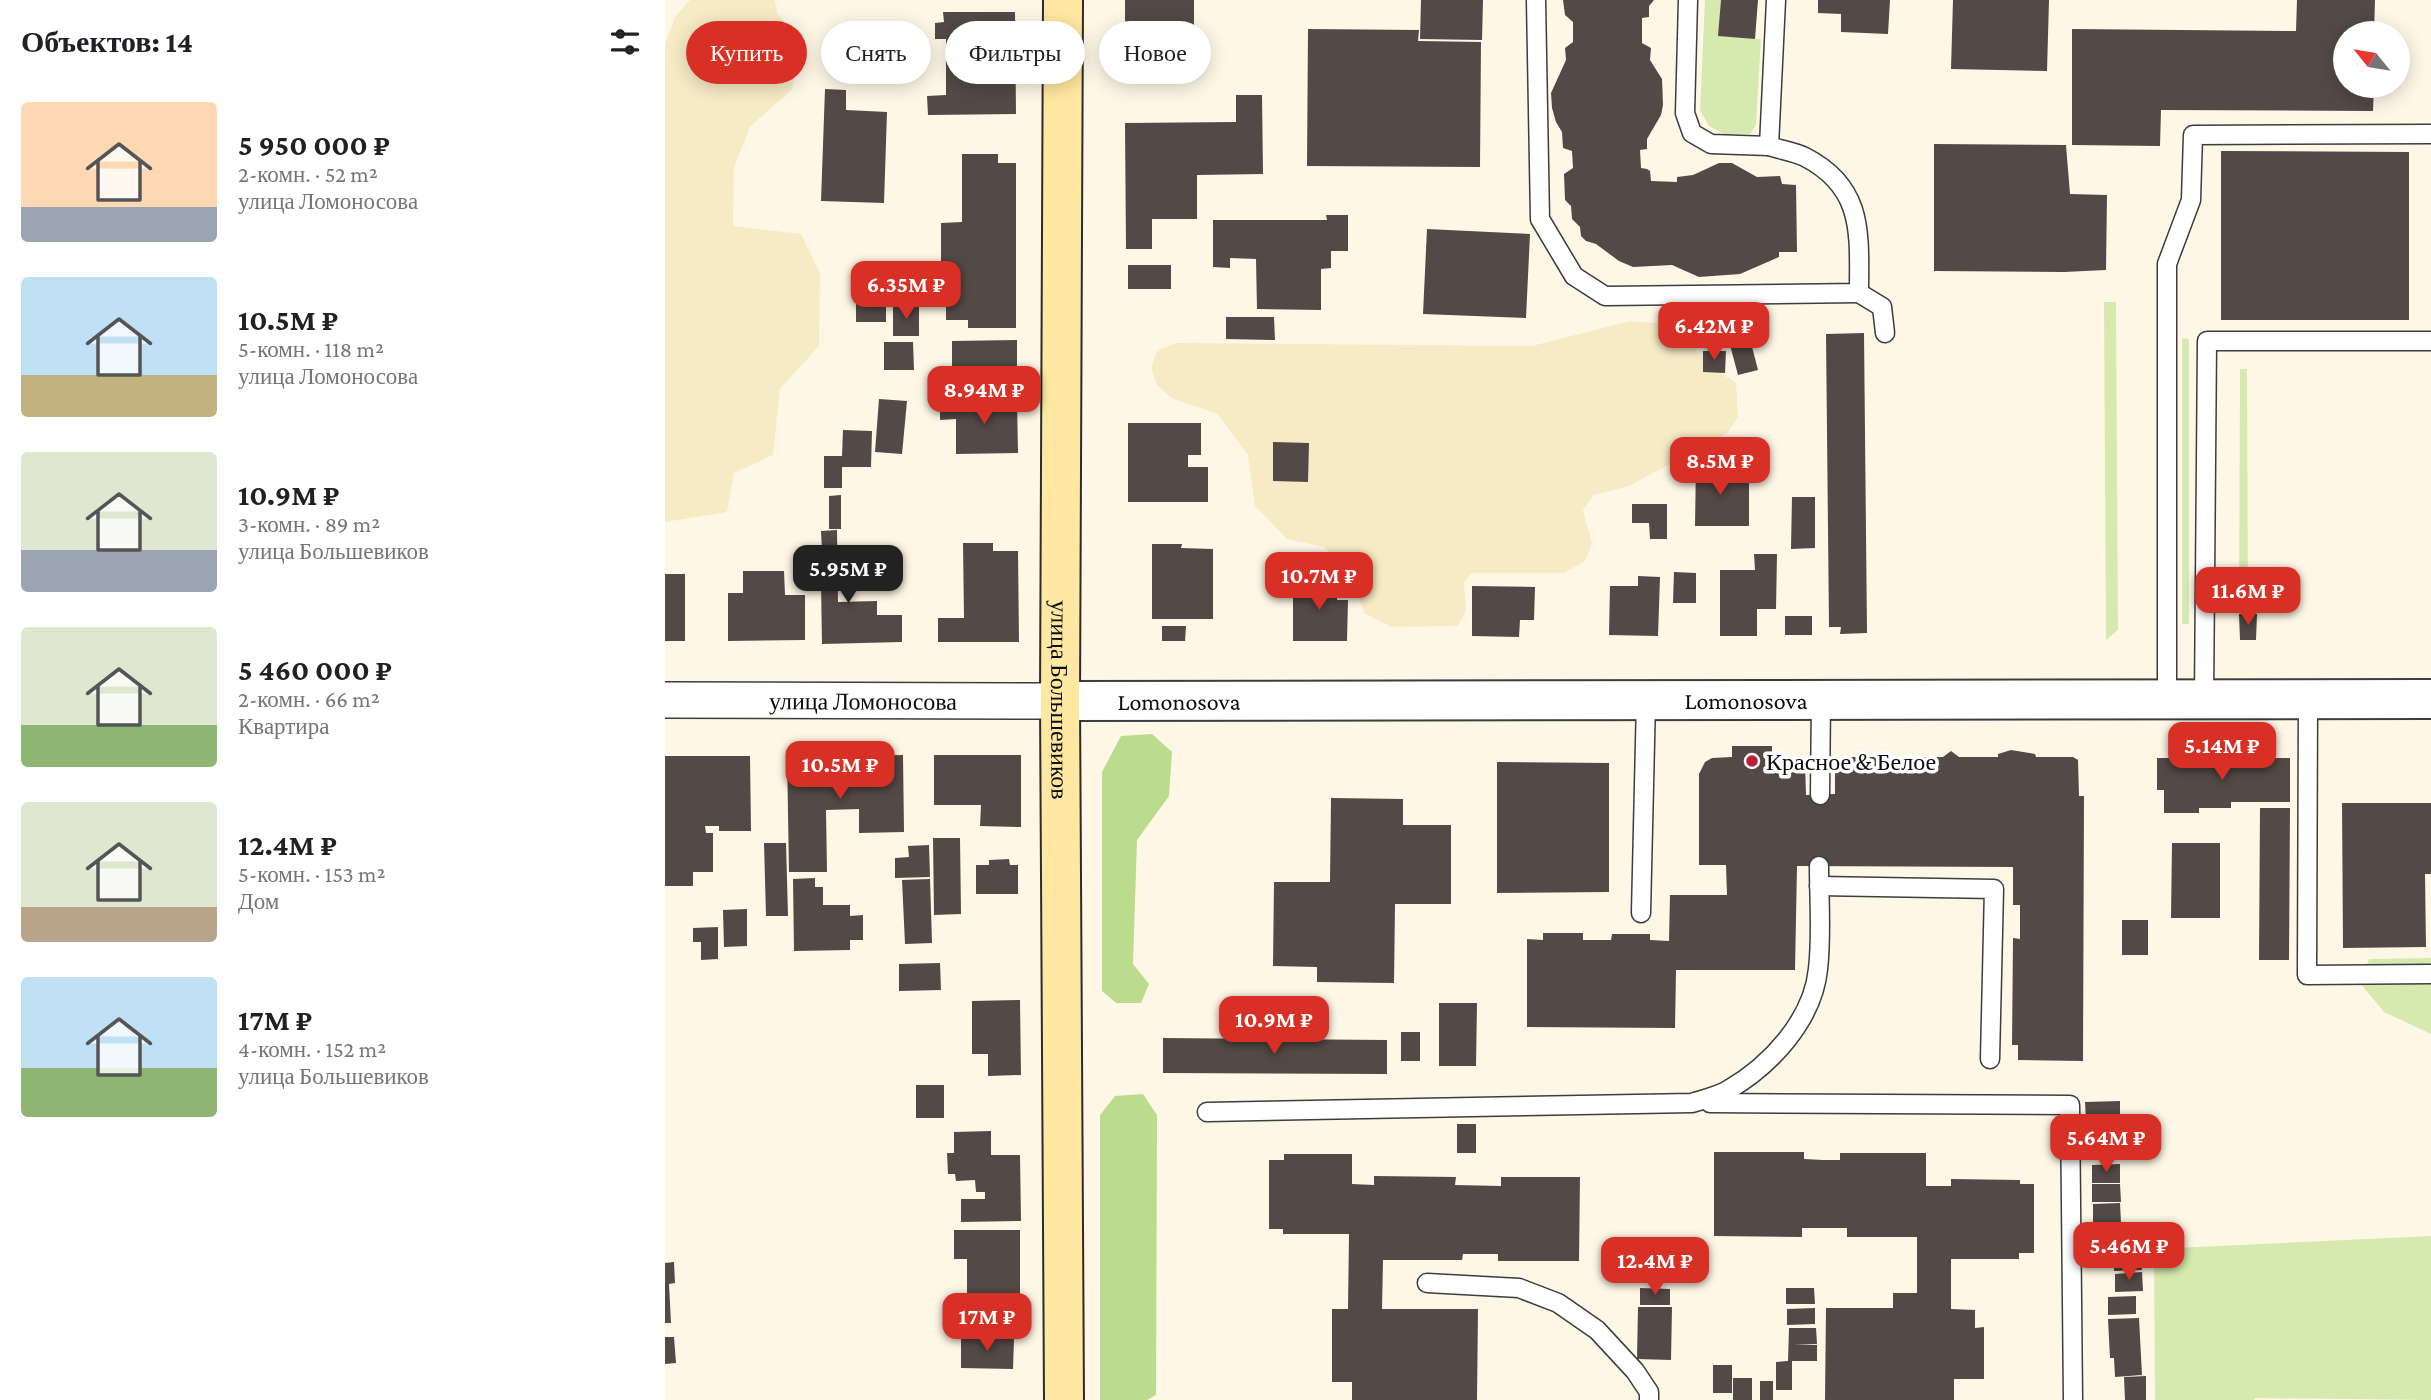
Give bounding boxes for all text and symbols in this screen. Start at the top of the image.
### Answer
chip: Купить [686,21,807,84]
chip: Снять [821,21,931,84]
chip: Фильтры [945,21,1085,84]
chip: Новое [1099,21,1211,84]
north arrow [2333,21,2410,98]
map controls [2333,21,2410,98]
icon: filters [606,23,644,61]
text: Объектов: 14 [21,25,193,58]
text: 5 950 000 ₽ [238,128,390,161]
icon: home [77,130,161,214]
text: 2-комн. · 52 m² [238,161,378,187]
text: улица Ломоносова [238,188,418,214]
pin: 6.35M ₽ [841,262,971,321]
text: 6.35M ₽ [867,271,945,297]
pin: 6.42M ₽ [1649,302,1779,362]
text: 10.5M ₽ [238,303,338,336]
icon: home [77,305,161,389]
text: 6.42M ₽ [1674,312,1754,338]
text: 5-комн. · 118 m² [238,336,384,362]
text: улица Ломоносова [238,363,418,389]
pin: 8.94M ₽ [919,366,1049,426]
text: 8.94M ₽ [943,376,1025,402]
pin: 8.5M ₽ [1663,438,1777,497]
text: 8.5M ₽ [1686,447,1754,473]
text: 10.9M ₽ [238,478,340,511]
icon: home [77,480,161,564]
text: 3-комн. · 89 m² [238,511,380,537]
text: улица Большевиков [238,538,429,564]
pin: 5.95M ₽ [783,546,913,605]
pin: 10.7M ₽ [1254,552,1384,612]
text: 5.95M ₽ [809,555,887,581]
text: 10.7M ₽ [1281,562,1357,588]
pin: 11.6M ₽ [2183,568,2313,627]
text: 11.6M ₽ [2211,577,2285,603]
street label: улица Большевиков [1046,600,1074,800]
text: 5 460 000 ₽ [238,653,392,686]
icon: home [77,655,161,739]
text: 2-комн. · 66 m² [238,686,380,712]
street label: Lomonosova [1684,686,1808,714]
street label: улица Ломоносова [769,687,957,714]
street label: Lomonosova [1117,687,1241,714]
text: Квартира [238,713,329,739]
pin: 5.14M ₽ [2157,722,2287,782]
text: 5.14M ₽ [2184,732,2260,758]
pin: 10.5M ₽ [775,742,905,801]
place label: Красное & Белое [1766,748,1936,775]
text: 10.5M ₽ [802,751,878,777]
marker: Красное & Белое [1744,753,1760,769]
text: 12.4M ₽ [238,828,337,861]
icon: home [77,830,161,914]
text: 5-комн. · 153 m² [238,861,385,887]
text: Дом [238,888,279,914]
pin: 10.9M ₽ [1209,996,1339,1056]
text: 17M ₽ [238,1003,312,1036]
icon: home [77,1005,161,1089]
text: 10.9M ₽ [1235,1006,1313,1032]
text: 4-комн. · 152 m² [238,1036,386,1062]
text: улица Большевиков [238,1063,429,1089]
pin: 5.64M ₽ [2041,1114,2171,1174]
text: 5.64M ₽ [2066,1124,2146,1150]
pin: 5.46M ₽ [2064,1222,2194,1282]
text: 5.46M ₽ [2089,1232,2169,1258]
pin: 12.4M ₽ [1590,1238,1720,1297]
text: 12.4M ₽ [1617,1247,1693,1273]
pin: 17M ₽ [938,1294,1036,1353]
text: 17M ₽ [959,1303,1015,1329]

